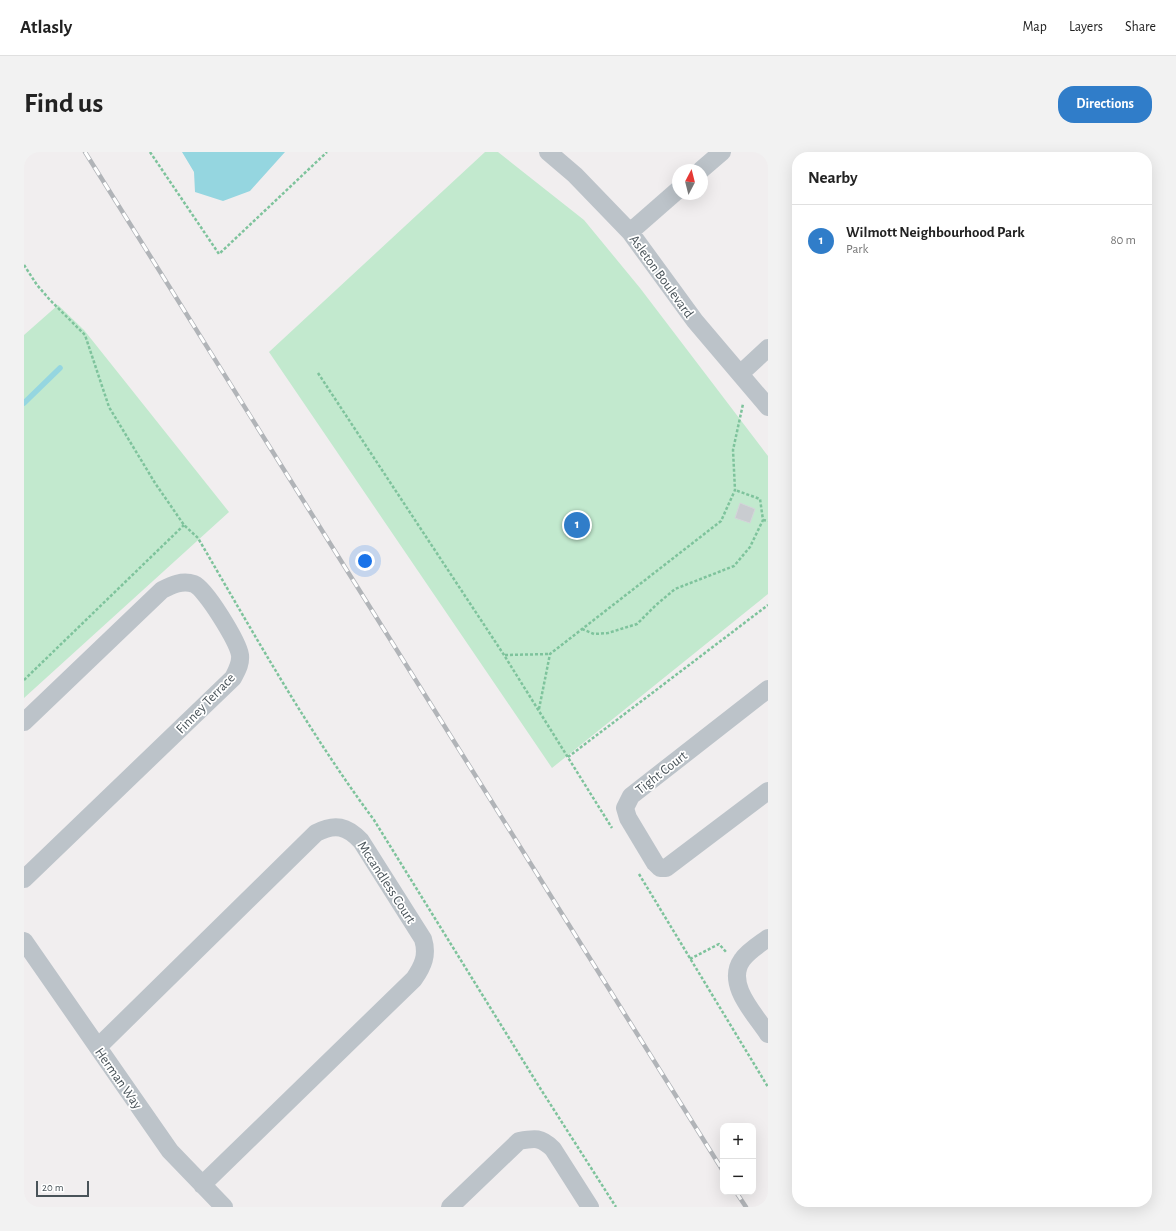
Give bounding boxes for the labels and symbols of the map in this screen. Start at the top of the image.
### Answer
north arrow [672,164,708,200]
street label: Asleton Boulevard [626,233,696,321]
pin: 1 [564,510,590,540]
your location [355,551,375,571]
street label: Finney Terrace [174,671,238,737]
street label: Tight Court [633,748,690,797]
street label: Mccandless Court [355,839,418,926]
street label: Herman Way [92,1045,144,1112]
scale bar [36,1179,89,1198]

